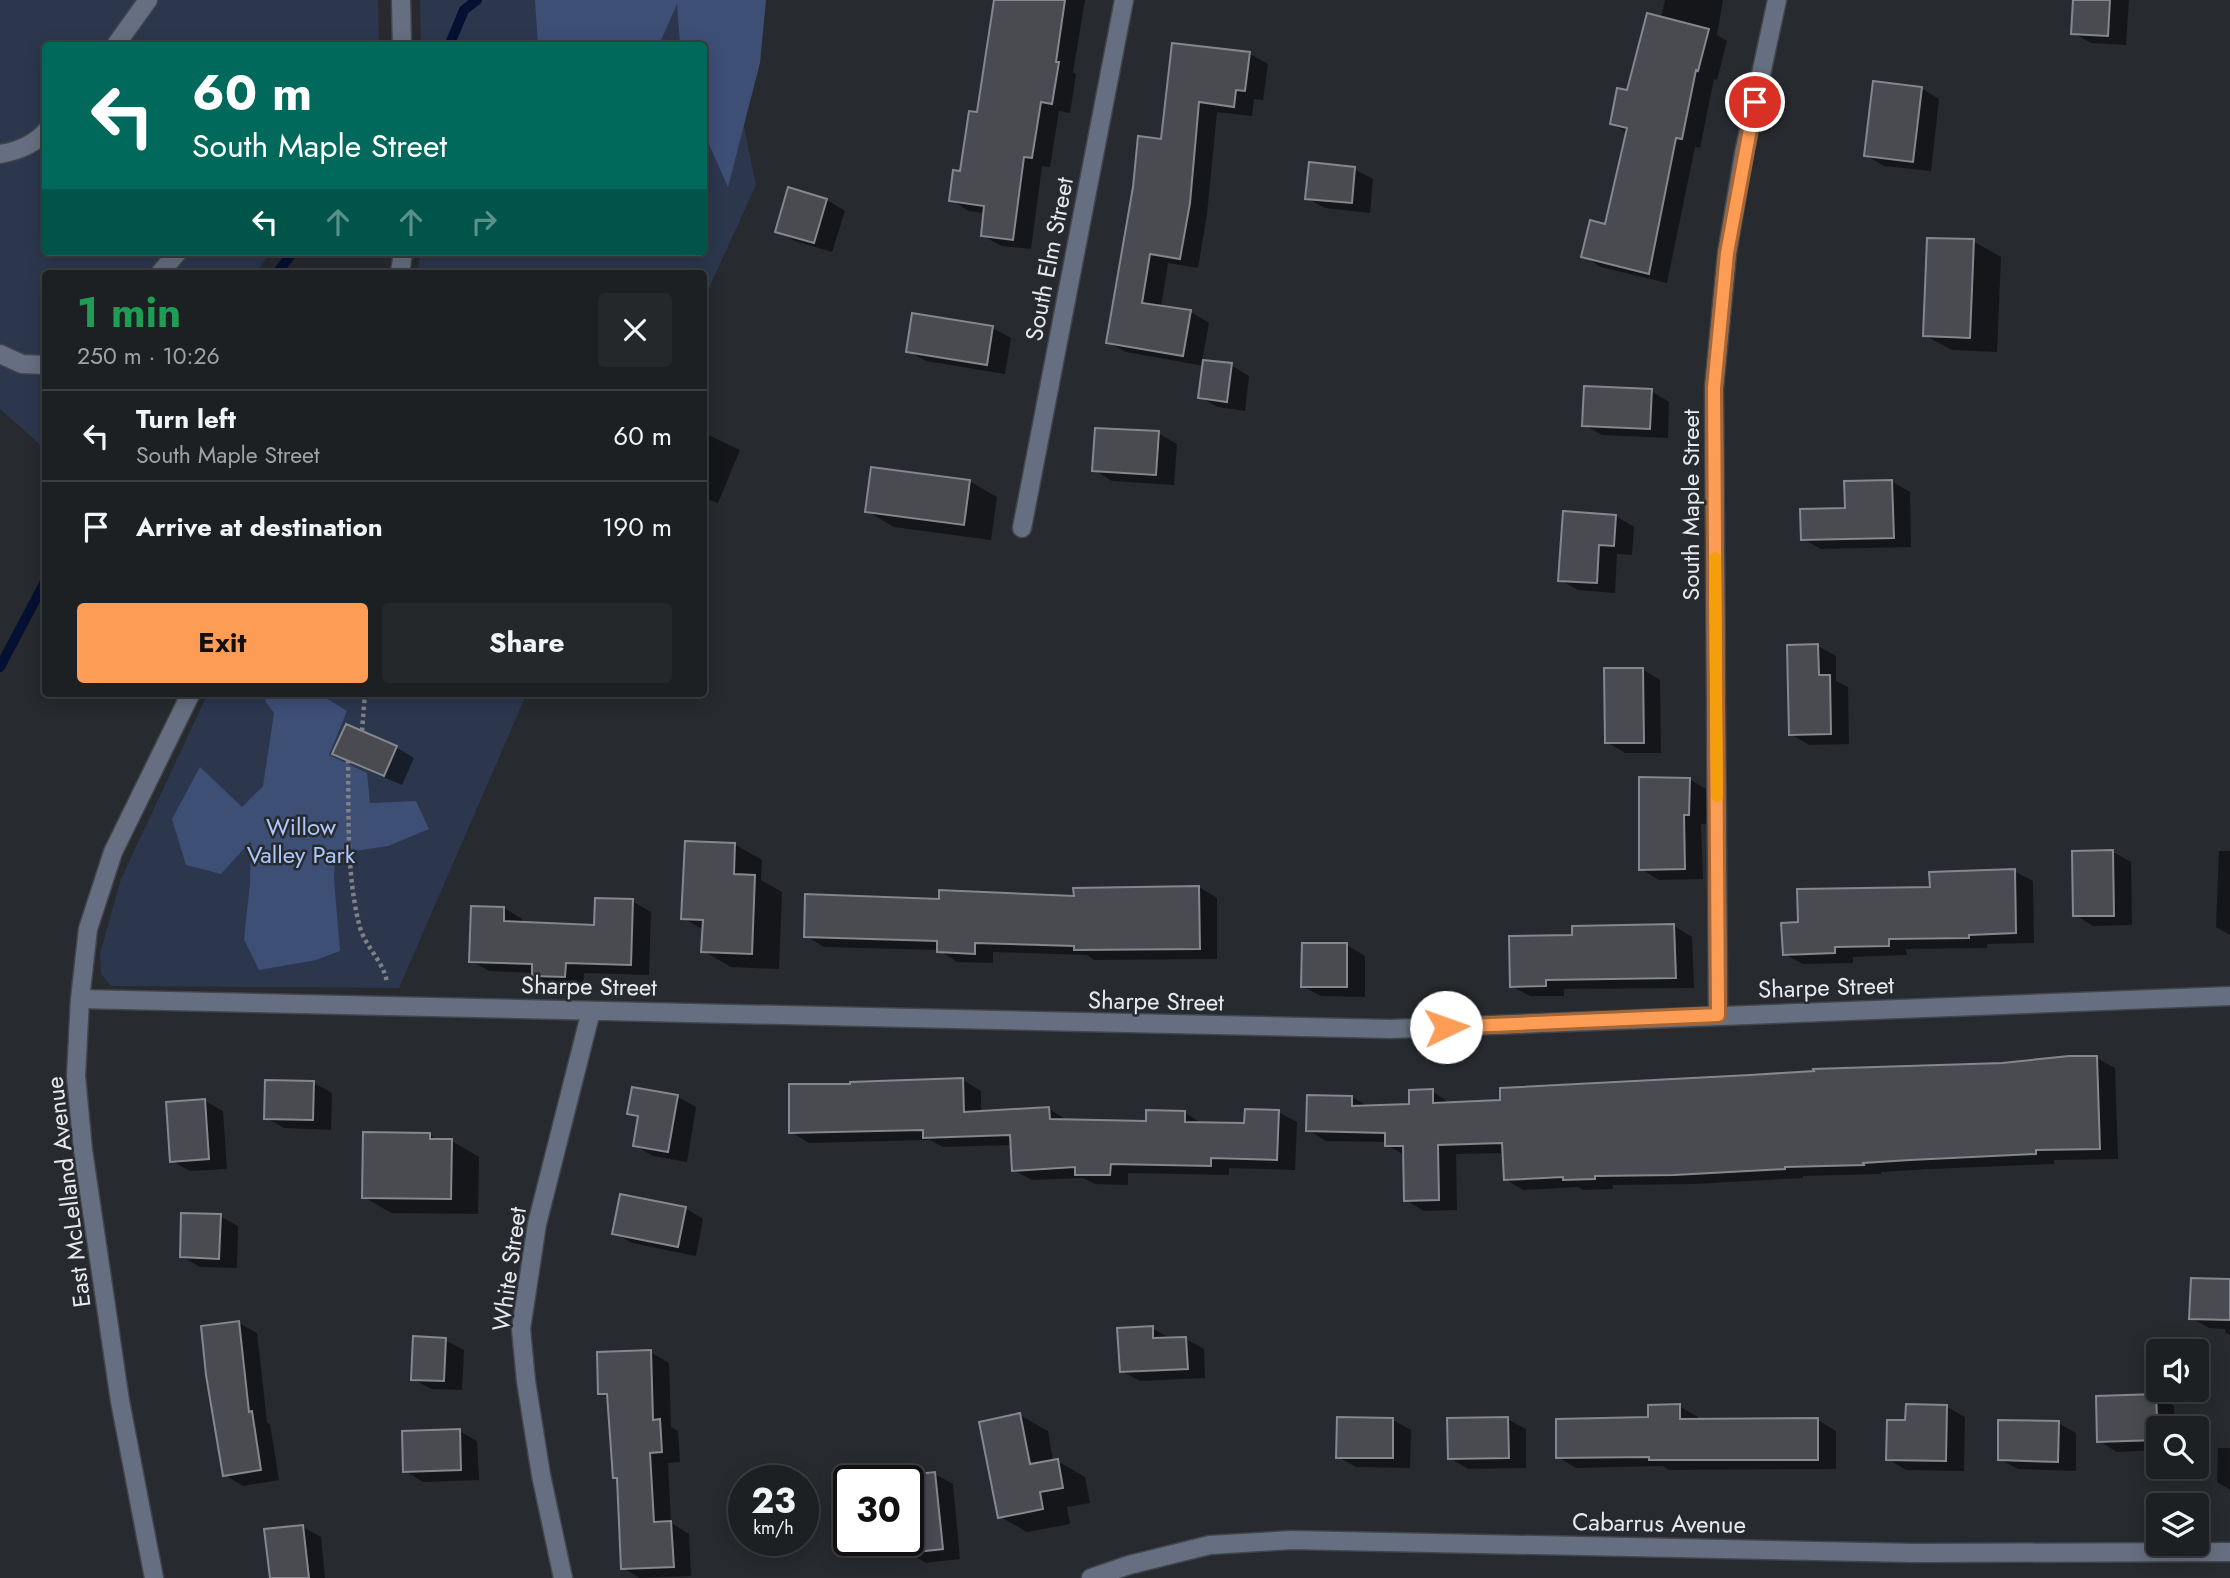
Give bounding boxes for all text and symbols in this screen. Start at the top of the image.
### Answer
text: 60 m [192,58,312,128]
icon: left [77,70,168,161]
pin [1725,72,1785,132]
icon: arrive [1736,83,1774,121]
text: South Maple Street [192,123,447,169]
street label: South Elm Street [1016,174,1082,344]
icon: left [246,203,284,241]
icon: ahead [319,203,357,241]
icon: ahead [392,203,430,241]
icon: right [465,203,503,241]
text: 1 min [77,282,181,343]
button: close [598,293,672,367]
text: 250 m · 10:26 [77,339,220,373]
text: Turn left [136,400,236,438]
street label: South Maple Street [1673,409,1708,601]
icon: left [77,417,115,455]
text: 60 m [613,417,672,455]
text: South Maple Street [136,438,319,472]
icon: arrive [77,508,115,546]
text: Arrive at destination [136,508,383,546]
text: 190 m [602,508,672,546]
button: Exit [77,603,368,683]
button: Share [382,603,672,683]
park label: Willow Valley Park [247,809,356,872]
street label: Sharpe Street [521,967,658,1005]
street label: Sharpe Street [1757,967,1895,1007]
street label: Sharpe Street [1088,982,1225,1020]
position arrow [1409,990,1483,1064]
street label: East McLelland Avenue [36,1075,100,1309]
street label: White Street [483,1204,535,1333]
map controls [2146,1339,2209,1556]
button: sound [2146,1339,2209,1402]
button: search [2146,1416,2209,1479]
speed limit sign: 30 [833,1465,924,1556]
text: 23 [751,1476,796,1526]
button: layers [2146,1493,2209,1556]
street label: Cabarrus Avenue [1572,1504,1746,1542]
text: km/h [753,1515,794,1541]

